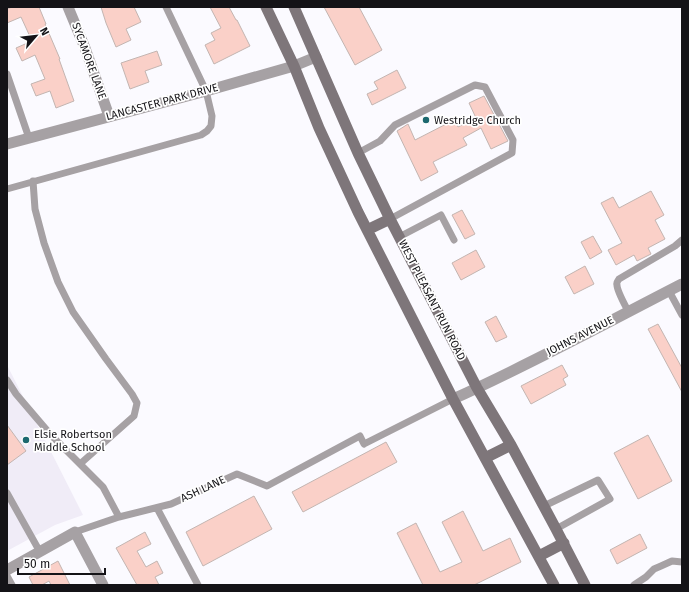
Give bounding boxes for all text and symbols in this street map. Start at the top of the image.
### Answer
north arrow [16,16,56,56]
street label: SYCAMORE LANE [69,21,109,101]
text: N [37,25,52,38]
street label: LANCASTER PARK DRIVE [104,81,220,123]
place label: Westridge Church [434,114,521,127]
marker: Westridge Church [421,115,431,125]
street label: WEST PLEASANT RUN ROAD [396,238,468,362]
street label: JOHNS AVENUE [544,313,616,359]
place label: Elsie Robertson Middle School [34,428,112,454]
marker: Elsie Robertson Middle School [21,435,31,445]
street label: ASH LANE [179,473,228,505]
scale bar [18,550,105,576]
text: 50 m [24,557,50,571]

